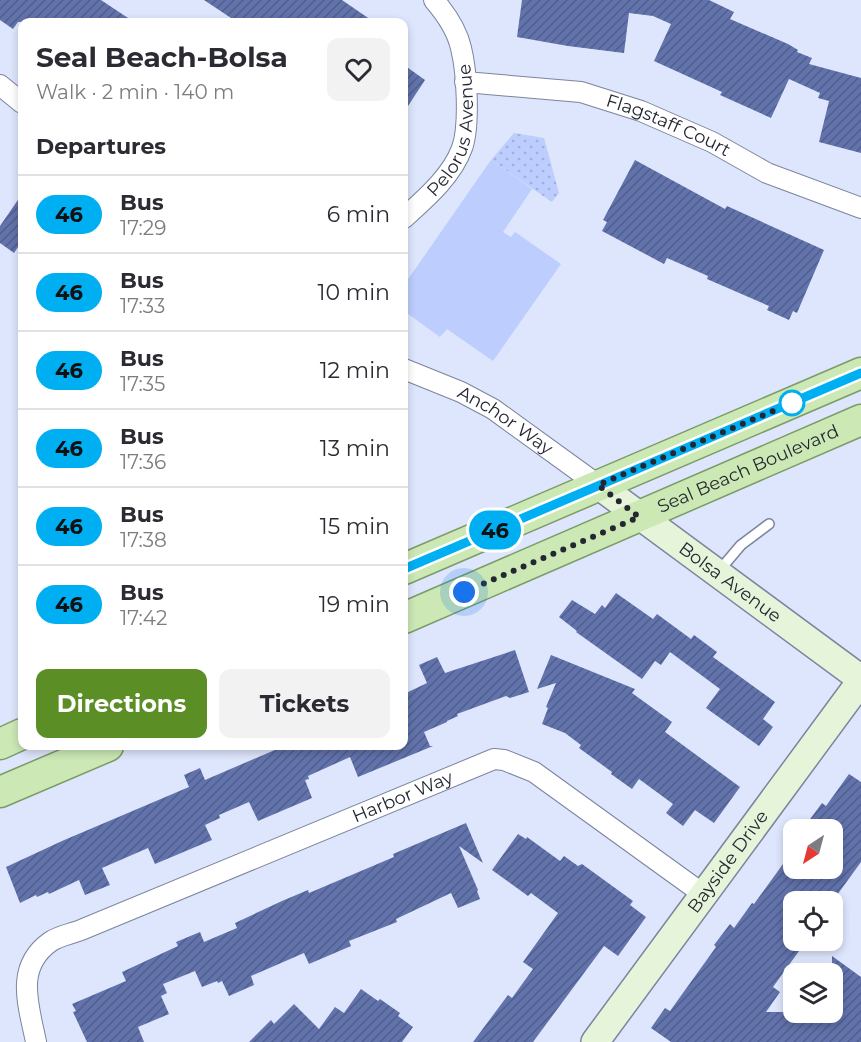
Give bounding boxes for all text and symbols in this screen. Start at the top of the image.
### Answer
button: heart [327,38,390,101]
text: Seal Beach-Bolsa [36,40,288,74]
street label: Pelorus Avenue [422,63,478,201]
text: Walk · 2 min · 140 m [36,80,234,104]
street label: Flagstaff Court [603,90,735,161]
text: Departures [36,133,166,160]
text: Bus [120,189,164,216]
text: 6 min [327,201,390,228]
text: 46 [55,202,83,227]
text: 17:29 [120,216,166,240]
text: Bus [120,267,164,294]
text: 10 min [318,279,390,306]
text: 46 [55,280,83,305]
text: 17:33 [120,294,165,318]
text: Bus [120,345,164,372]
text: 12 min [320,357,390,384]
text: 46 [55,358,83,383]
text: 17:35 [120,372,165,396]
street label: Anchor Way [454,381,557,460]
unlabelled marker [779,390,805,416]
street label: Seal Beach Boulevard [654,420,842,518]
text: Bus [120,423,164,450]
text: 13 min [320,435,390,462]
text: 46 [55,436,83,461]
text: 17:36 [120,450,166,474]
text: Bus [120,501,164,528]
line badge: 46 [468,510,522,550]
text: 15 min [320,513,390,540]
text: 46 [55,514,83,539]
text: 46 [481,518,509,543]
text: 17:38 [120,528,167,552]
street label: Bolsa Avenue [674,537,786,627]
your location [449,577,479,607]
text: Bus [120,579,164,606]
text: 19 min [319,591,390,618]
text: 46 [55,592,83,617]
text: 17:42 [120,606,167,630]
button: Directions [36,669,207,738]
button: Tickets [219,669,390,738]
street label: Harbor Way [349,766,456,827]
street label: Bayside Drive [683,806,773,917]
north arrow [783,819,843,879]
map controls [783,819,843,1023]
button: locate [783,891,843,951]
button: layers [783,963,843,1023]

